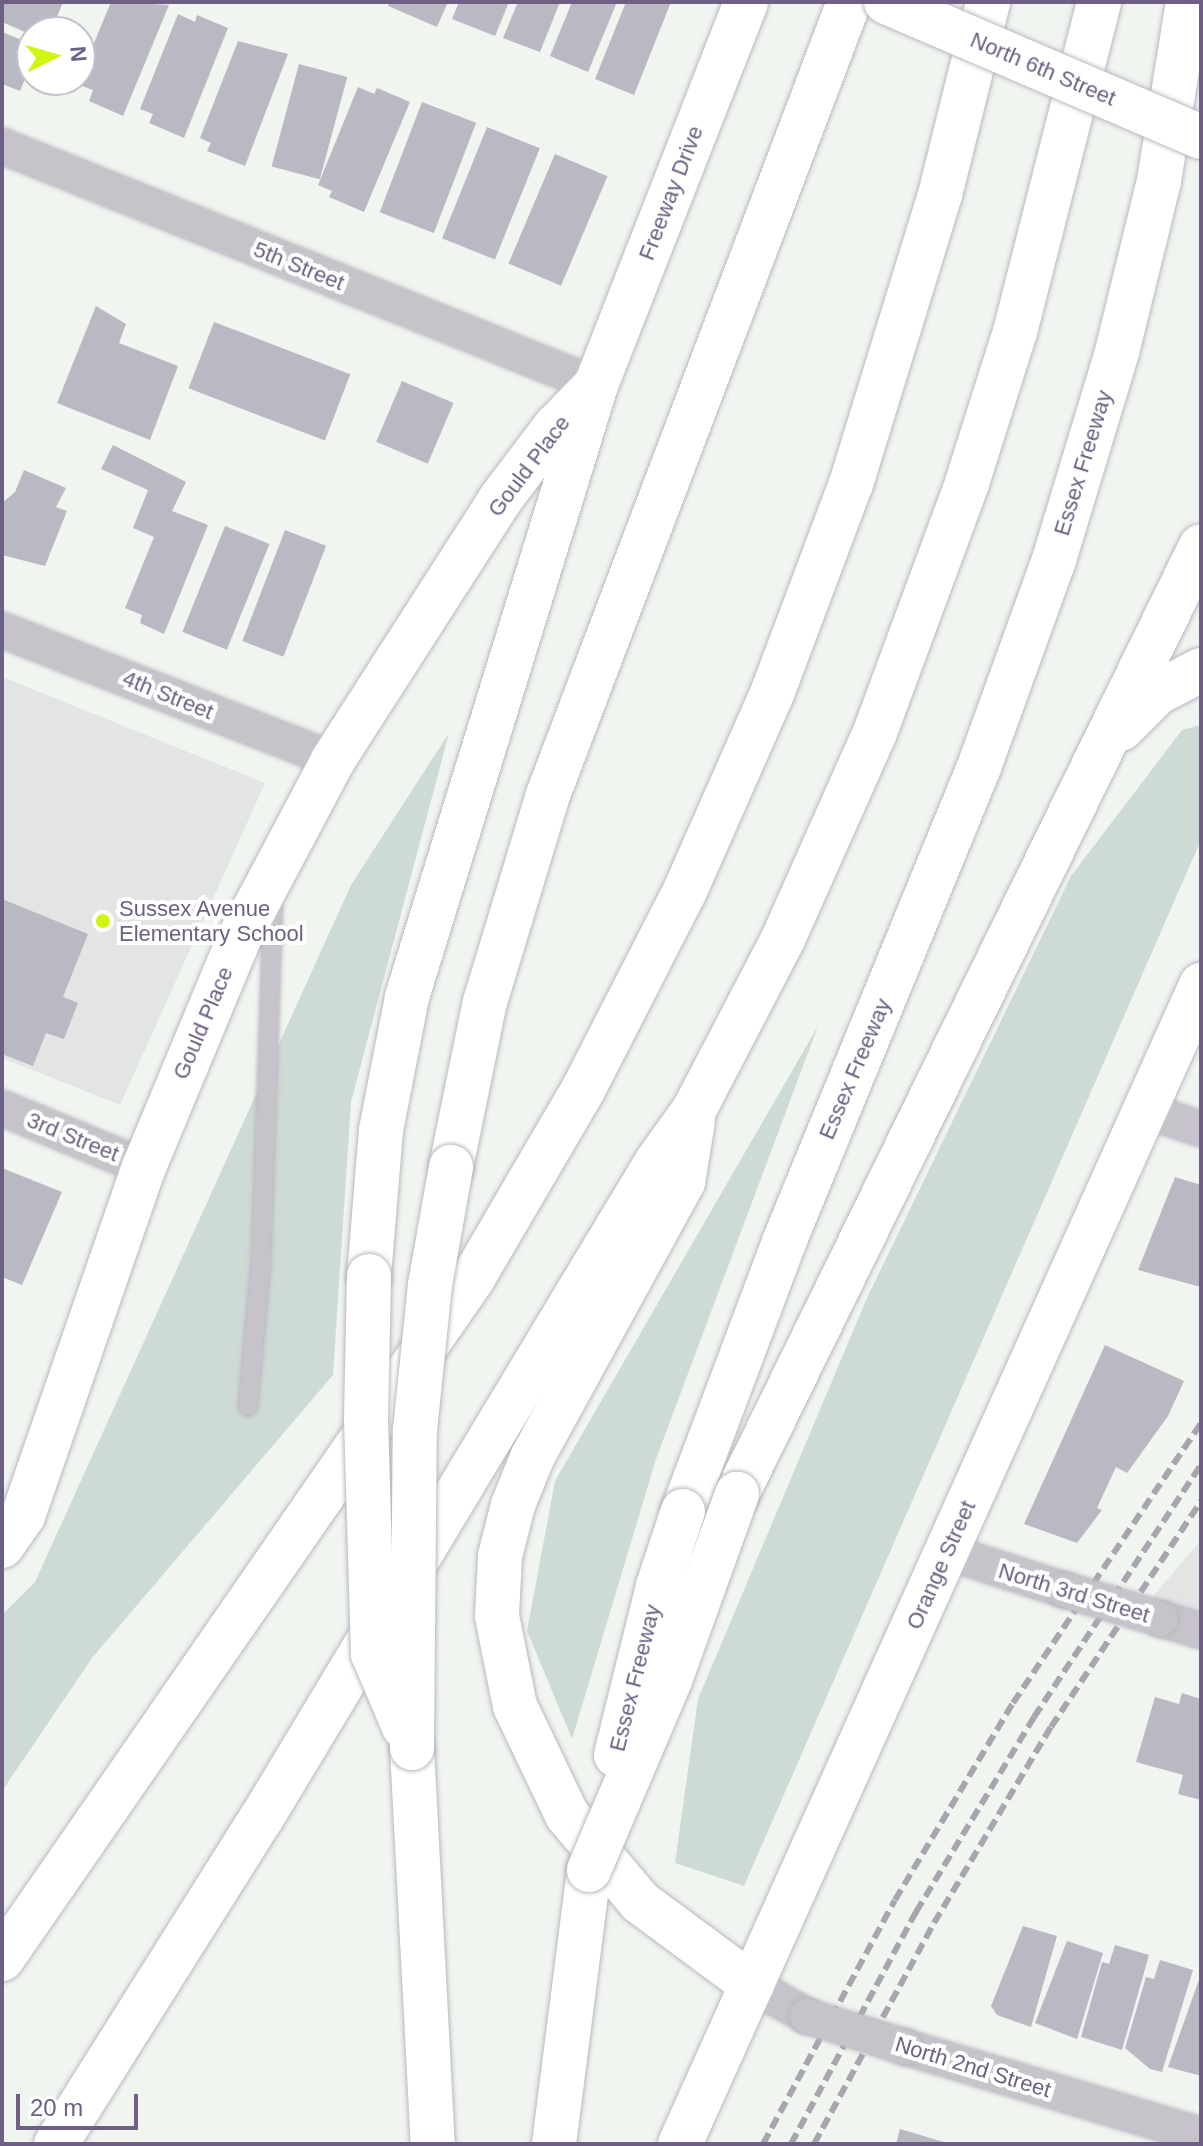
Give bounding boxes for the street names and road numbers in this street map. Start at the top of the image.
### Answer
street label: North 6th Street [966,27,1120,111]
street label: Freeway Drive [633,122,709,264]
street label: 5th Street [250,236,348,296]
street label: Essex Freeway [1048,387,1118,539]
street label: Gould Place [482,410,576,522]
street label: 4th Street [119,665,217,725]
street label: Gould Place [167,963,239,1083]
street label: Essex Freeway [813,995,897,1143]
street label: 3rd Street [23,1107,123,1167]
street label: Orange Street [901,1497,981,1633]
street label: North 3rd Street [995,1557,1153,1629]
street label: Essex Freeway [604,1602,666,1754]
street label: North 2nd Street [892,2031,1054,2103]

